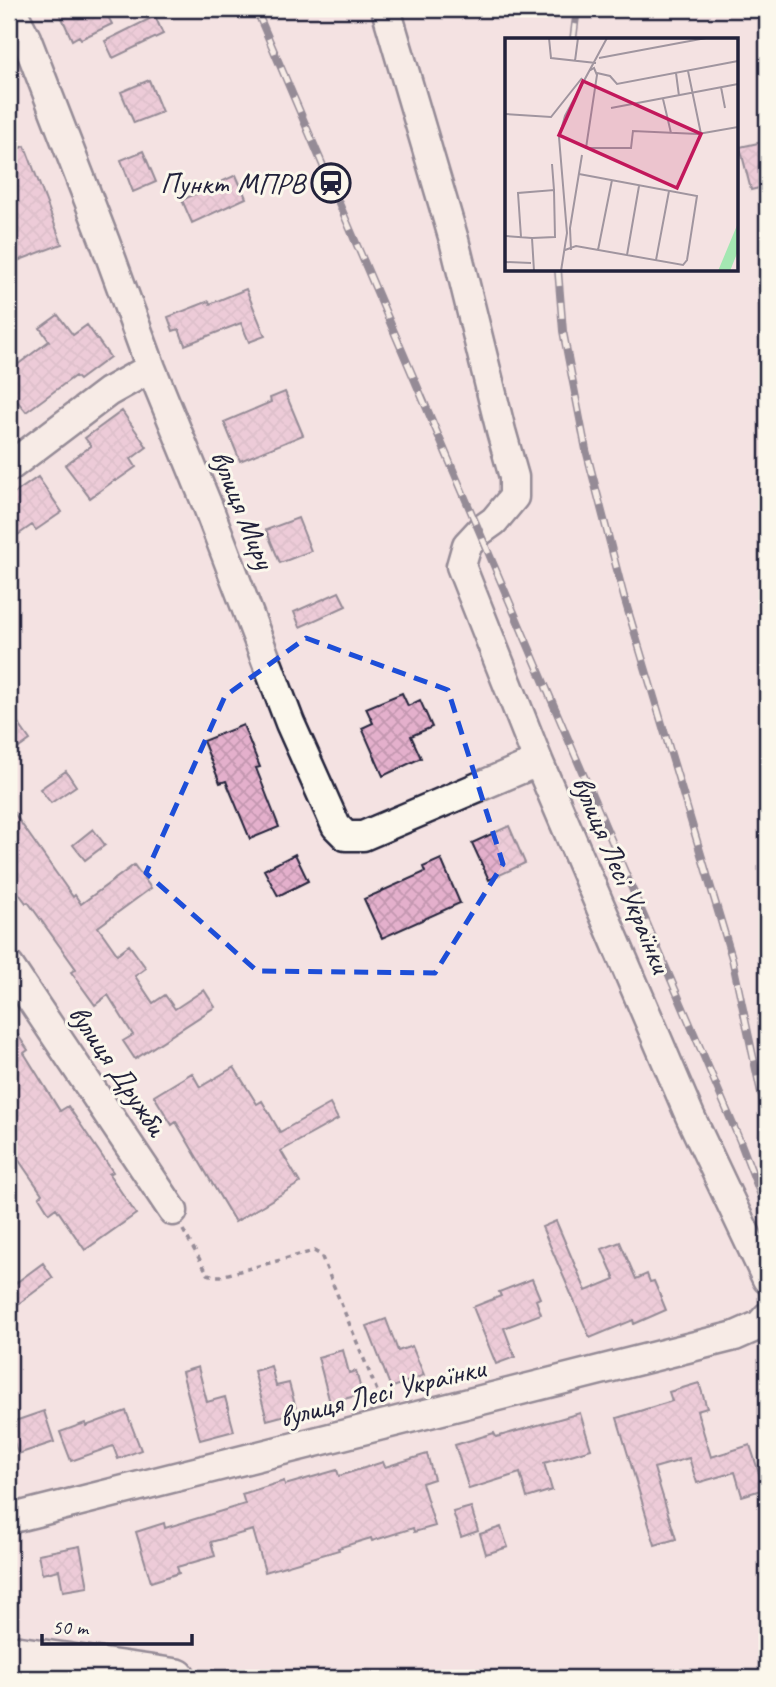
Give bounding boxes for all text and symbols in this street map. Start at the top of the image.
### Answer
inset map [505,38,738,271]
station icon: Пункт МПРВ [310,162,352,204]
place label: Пункт МПРВ [160,164,308,202]
street label: вулиця Миру [202,444,285,576]
street label: вулиця Лесі Українки [563,770,681,980]
street label: вулиця Дружби [60,997,177,1144]
street label: вулиця Лесі Українки [275,1348,491,1436]
scale bar [42,1603,192,1647]
text: 50 m [52,1614,90,1640]

